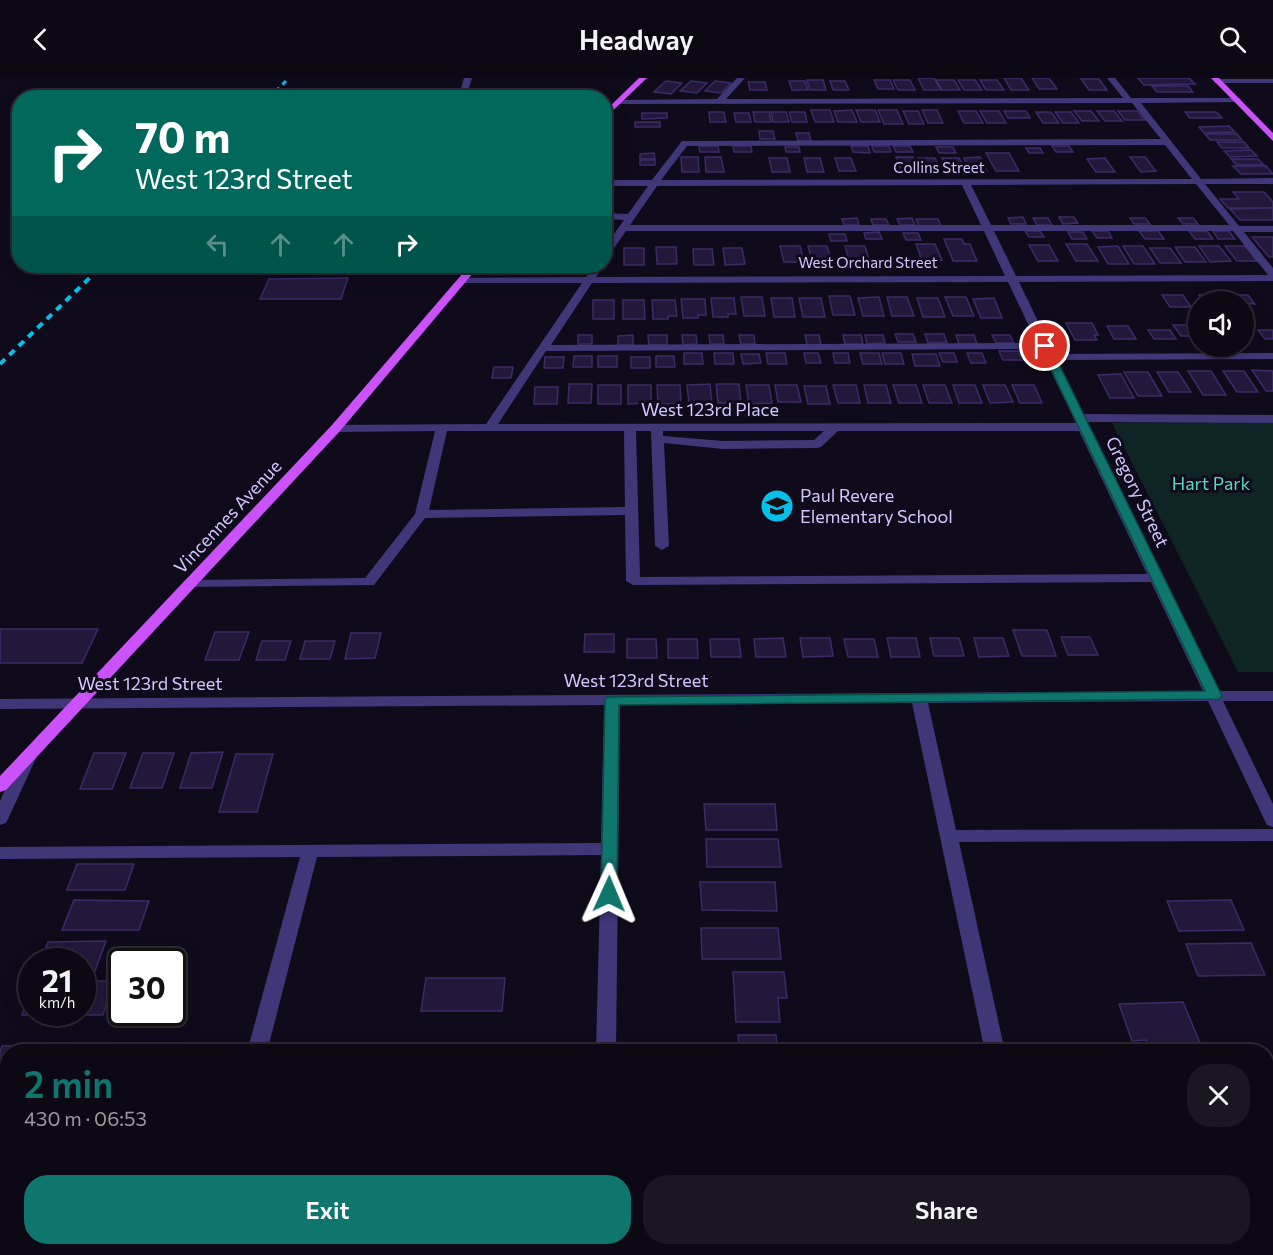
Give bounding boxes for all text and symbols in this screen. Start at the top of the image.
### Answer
icon: back [24,23,57,56]
text: Headway [579,23,694,56]
icon: search [1216,23,1249,56]
text: 70 m [135,110,230,162]
icon: right [36,114,114,192]
street label: Collins Street [893,158,985,176]
text: West 123rd Street [135,162,353,195]
icon: left [201,228,234,261]
icon: ahead [264,228,297,261]
icon: ahead [327,228,360,261]
icon: right [390,228,423,261]
street label: West Orchard Street [798,253,938,271]
map controls [1188,291,1254,357]
button: sound [1188,291,1254,357]
pin [1019,320,1070,371]
icon: arrive [1028,329,1061,362]
street label: West 123rd Place [641,398,779,420]
street label: Gregory Street [1102,432,1174,551]
street label: Vincennes Avenue [169,455,286,578]
park label: Hart Park [1172,472,1251,494]
place label: Paul Revere Elementary School [800,484,953,527]
school or university icon: Paul Revere Elementary School [759,488,795,524]
street label: West 123rd Street [563,669,709,691]
street label: West 123rd Street [77,672,223,694]
position arrow [577,862,641,926]
speed limit sign: 30 [108,948,186,1026]
text: 21 [42,961,72,998]
text: km/h [39,993,75,1011]
text: 2 min [24,1061,113,1105]
button: close [1187,1064,1250,1127]
text: 430 m · 06:53 [24,1106,147,1130]
button: Exit [24,1175,631,1244]
button: Share [643,1175,1250,1244]

